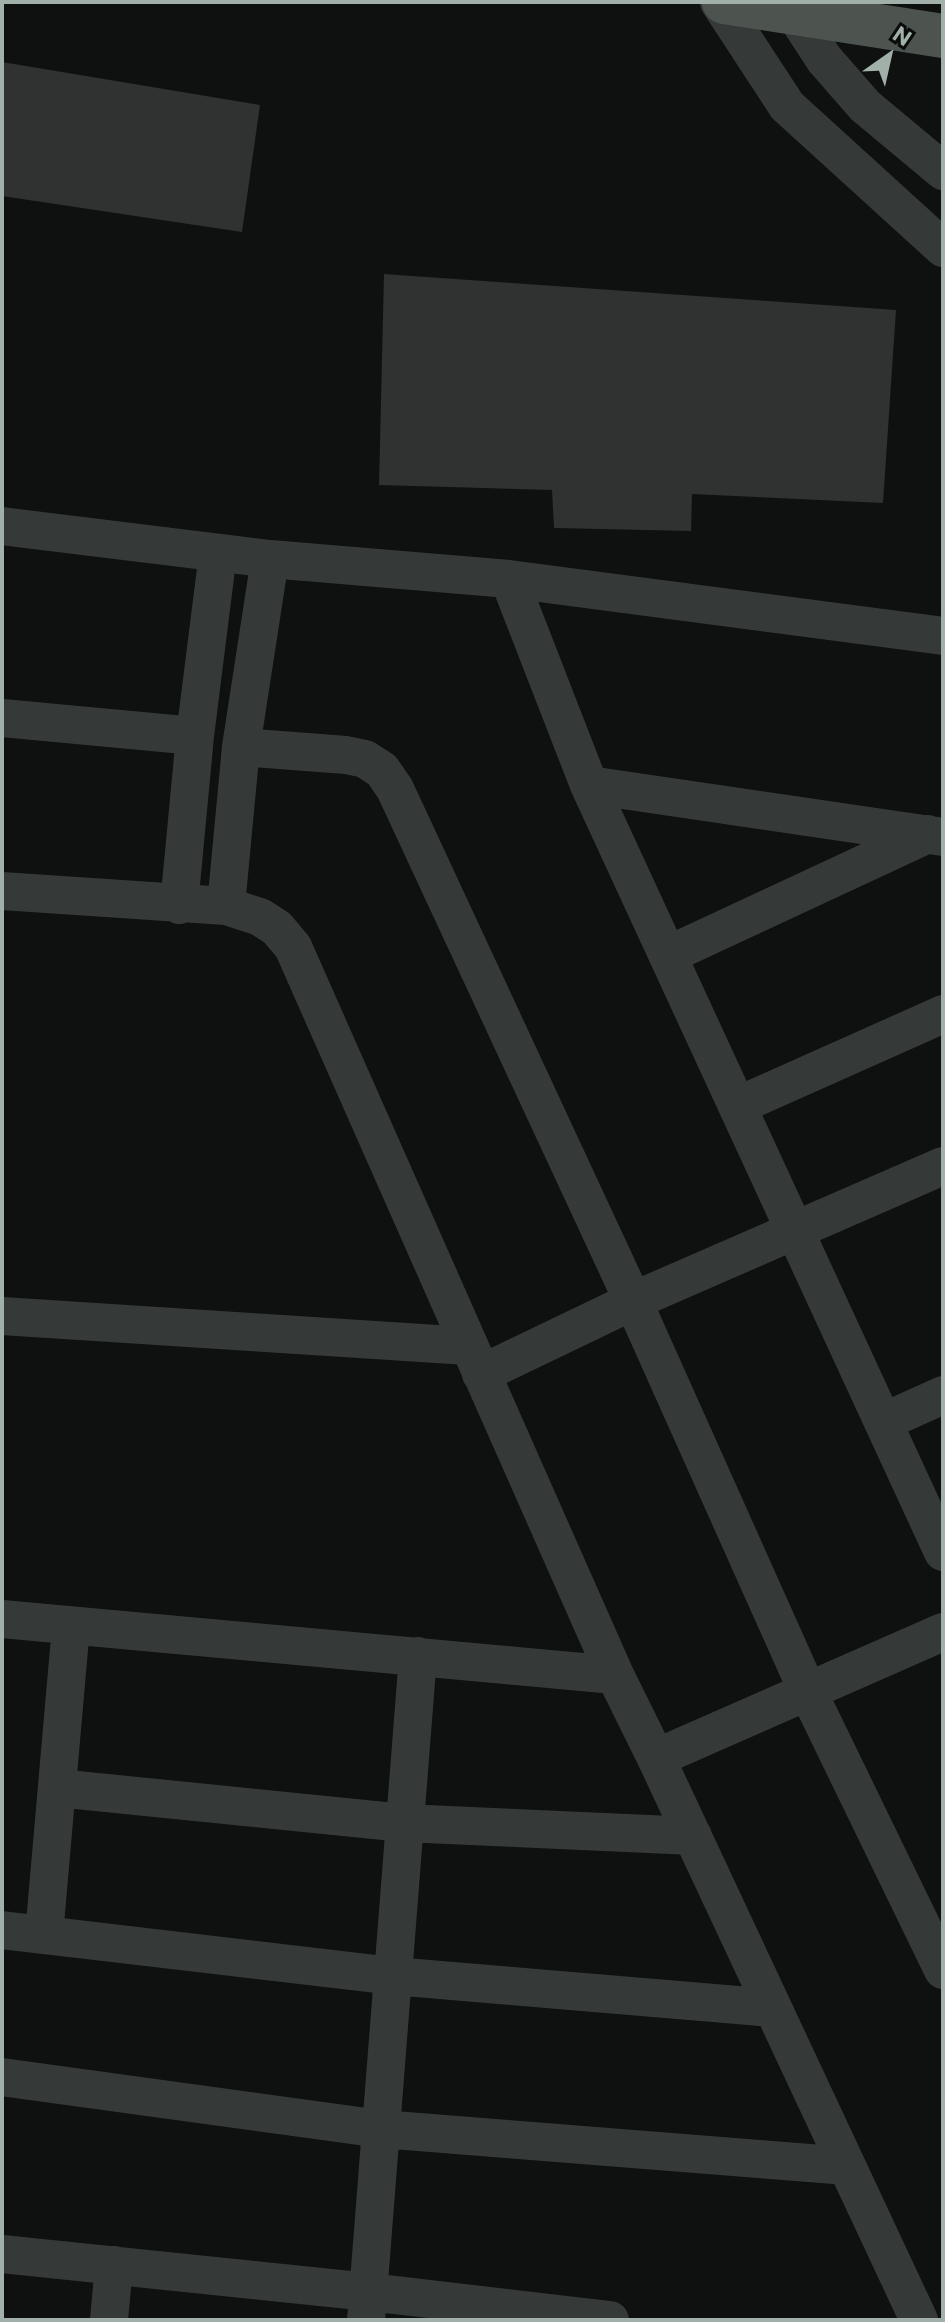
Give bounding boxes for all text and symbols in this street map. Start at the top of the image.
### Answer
north arrow [849,16,929,96]
text: N [888,20,917,51]

